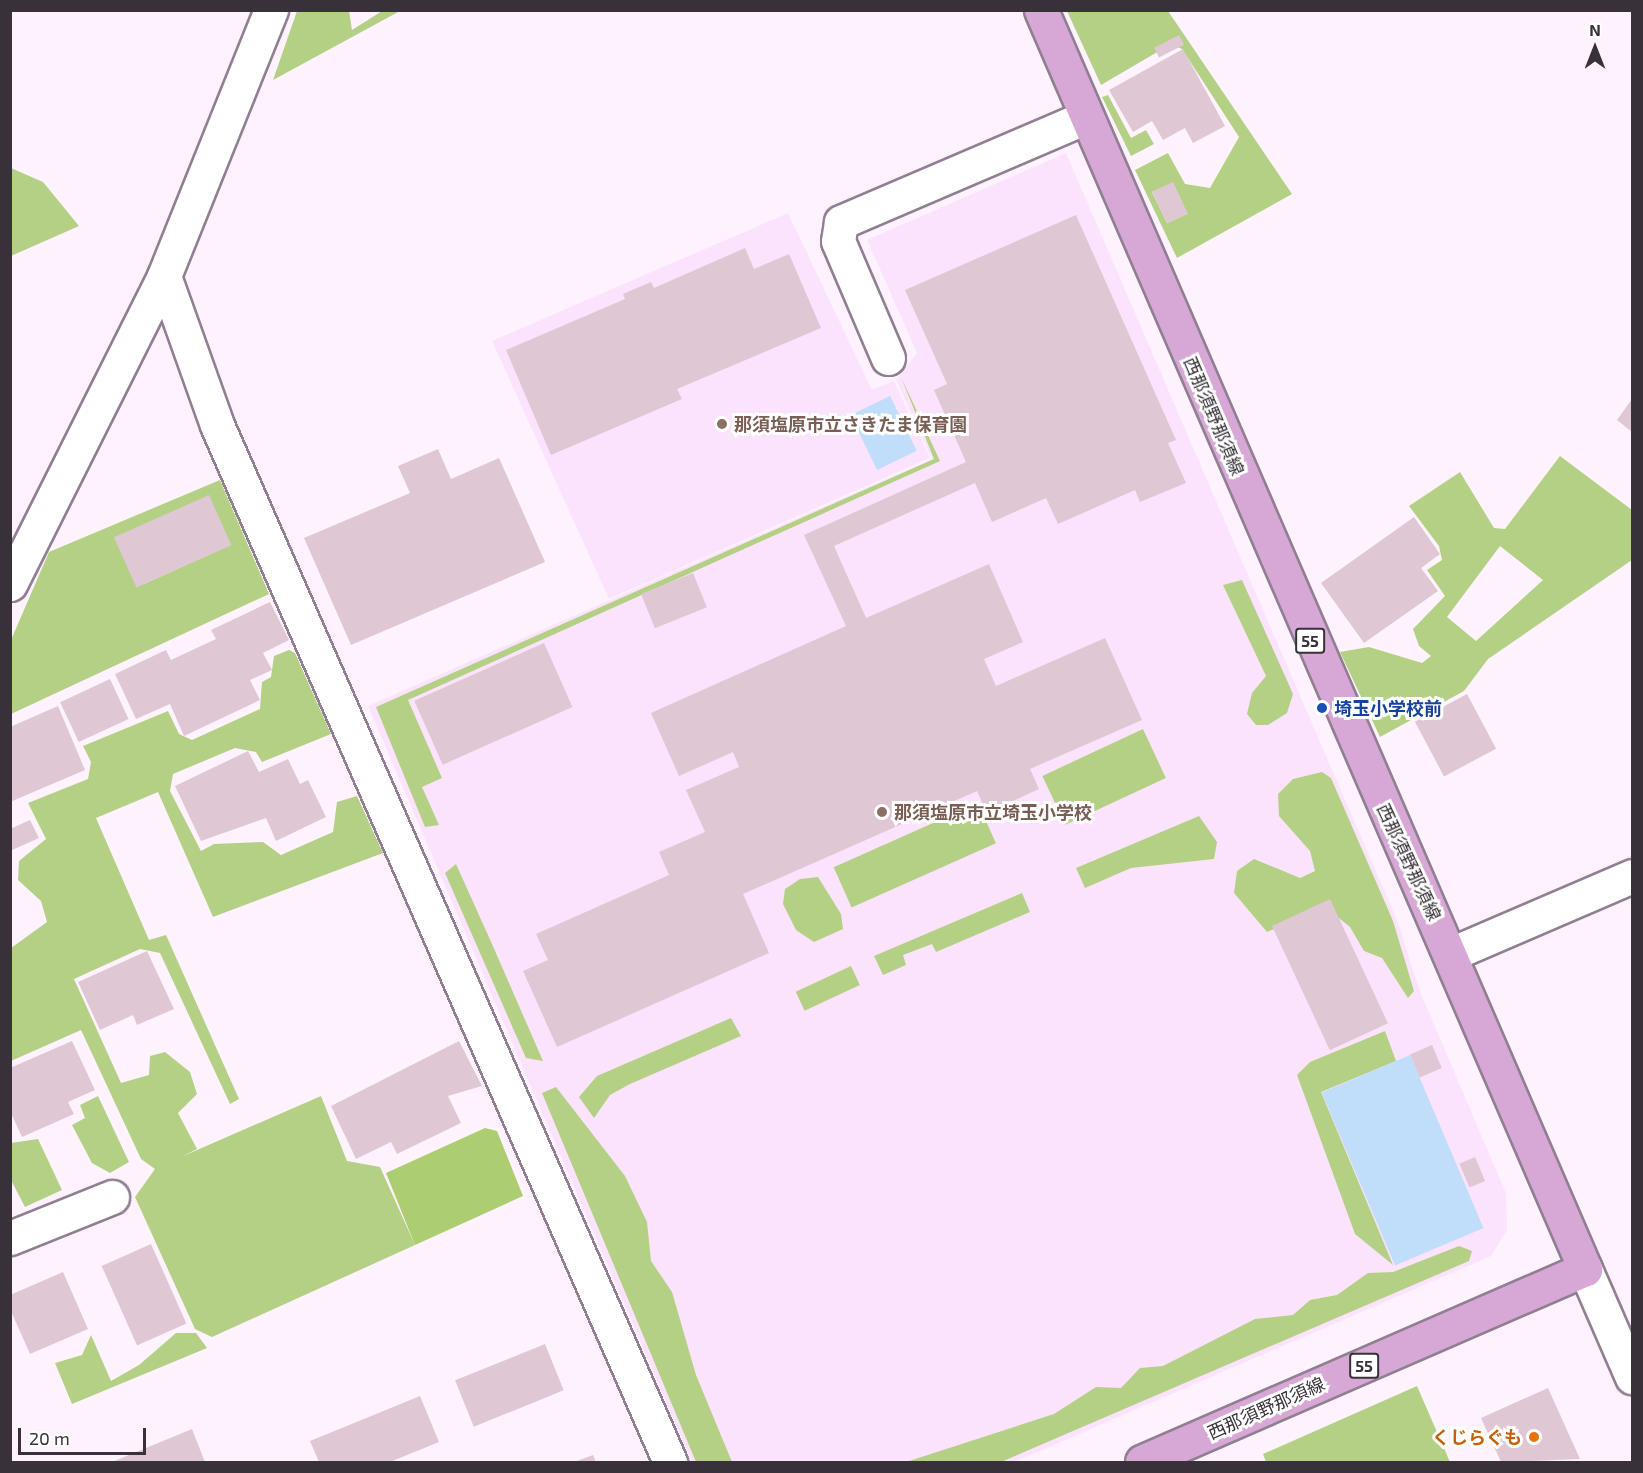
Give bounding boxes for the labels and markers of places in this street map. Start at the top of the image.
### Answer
place label: 那須塩原市立さきたま保育園 [734,413,968,435]
marker: 那須塩原市立さきたま保育園 [715,417,729,431]
place label: 埼玉小学校前 [1334,697,1442,719]
marker: 埼玉小学校前 [1315,701,1329,715]
place label: 那須塩原市立埼玉小学校 [894,801,1092,823]
marker: 那須塩原市立埼玉小学校 [875,805,889,819]
place label: くじらぐも [1432,1426,1522,1448]
marker: くじらぐも [1527,1430,1541,1444]

